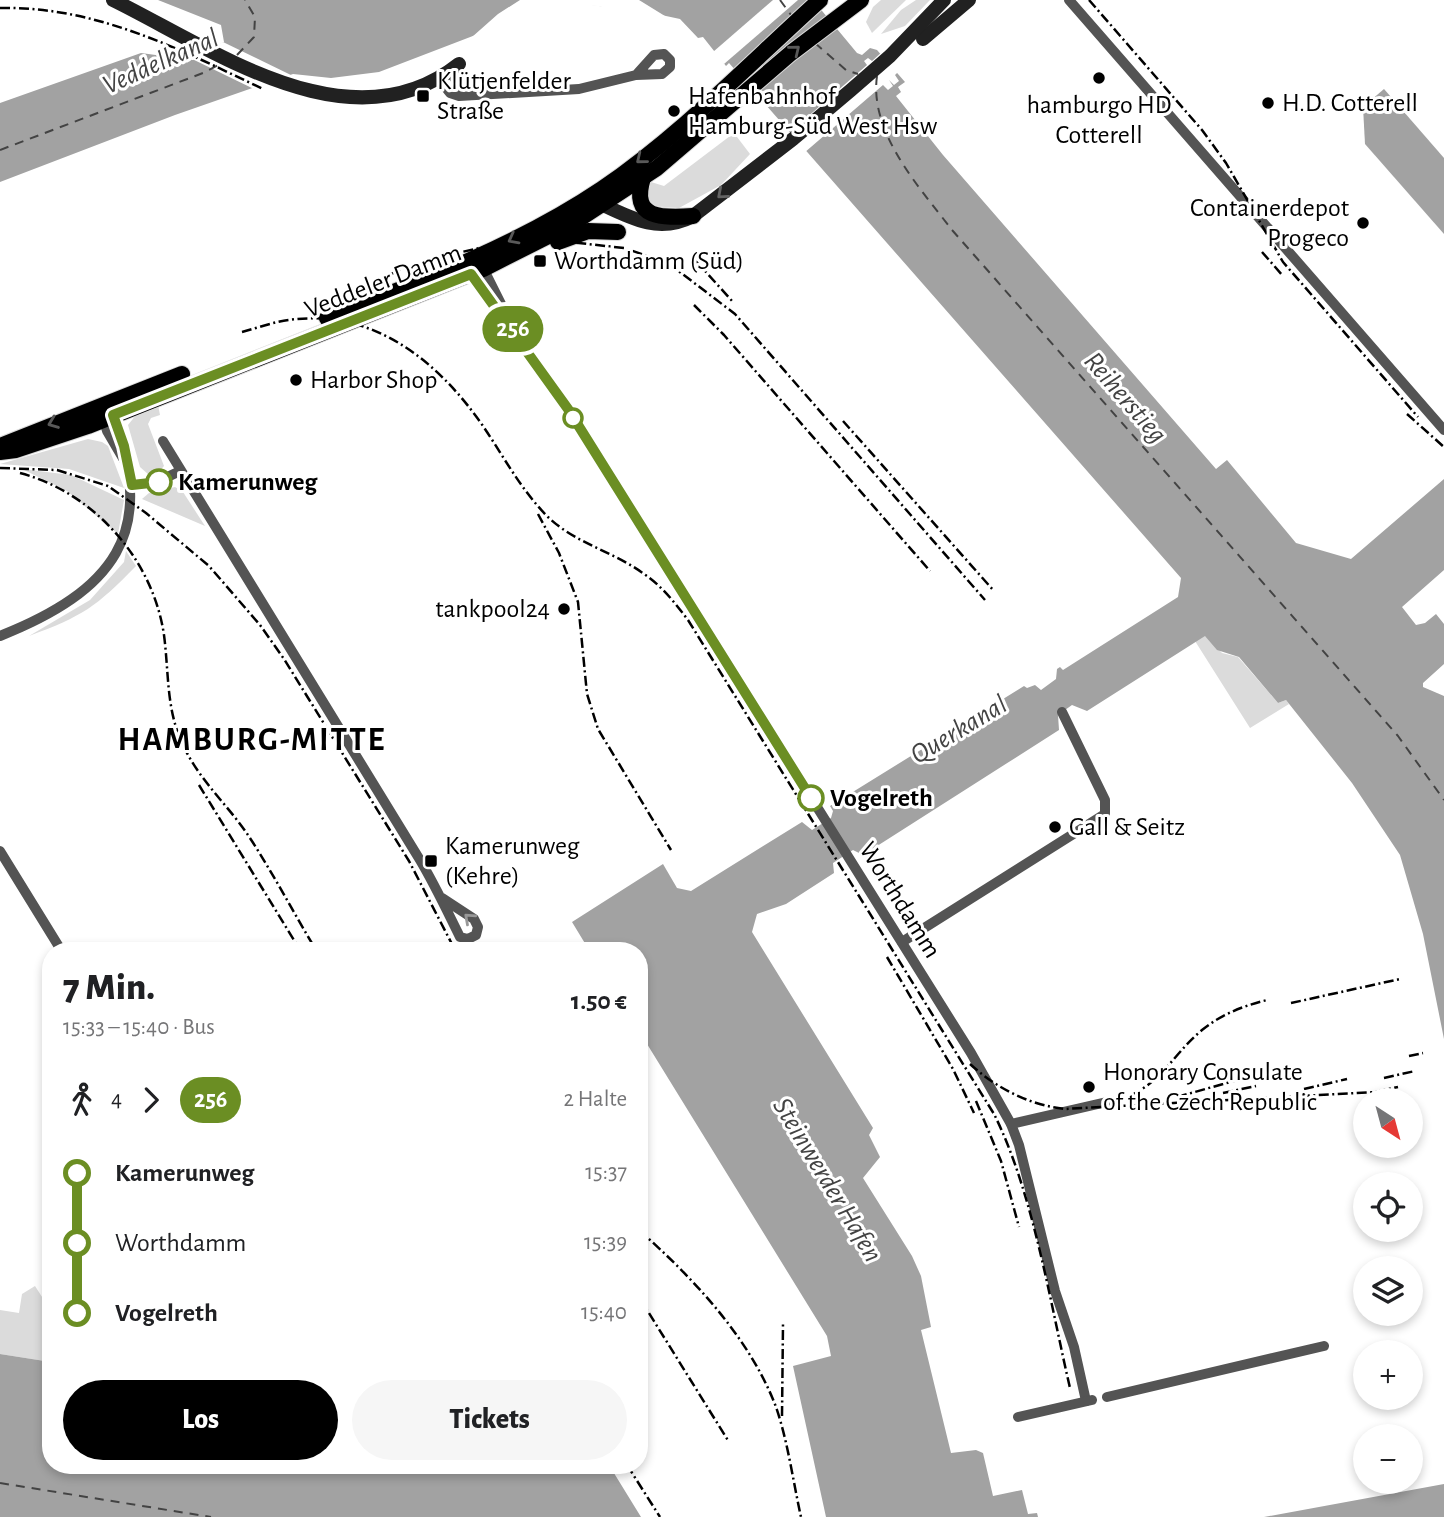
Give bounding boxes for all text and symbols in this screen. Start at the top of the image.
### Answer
water label: Veddelkanal [99,24,223,100]
one-way arrow [788,45,800,58]
place label: Klütjenfelder Straße [437,68,572,124]
marker: hamburgo HD Cotterell [1091,70,1107,86]
place label: Hafenbahnhof Hamburg-Süd West Hsw [688,83,938,139]
marker: Klütjenfelder Straße [415,88,431,104]
place label: H.D. Cotterell [1282,90,1418,116]
place label: hamburgo HD Cotterell [1026,92,1172,148]
marker: H.D. Cotterell [1260,95,1276,111]
marker: Hafenbahnhof Hamburg-Süd West Hsw [666,103,682,119]
one-way arrow [637,151,650,163]
one-way arrow [717,186,730,198]
place label: Containerdepot Progeco [1190,195,1349,251]
marker: Containerdepot Progeco [1355,215,1371,231]
one-way arrow [508,230,520,244]
street label: Veddeler Damm [301,239,465,323]
place label: Worthdamm (Süd) [554,248,744,274]
marker: Worthdamm (Süd) [532,253,548,269]
line badge: 256 [473,306,553,352]
text: 256 [496,317,530,341]
water label: Reiherstieg [1078,347,1172,449]
place label: Harbor Shop [310,367,438,393]
marker: Harbor Shop [288,372,304,388]
unlabelled marker [563,408,583,428]
one-way arrow [47,414,59,428]
marker: Kamerunweg [146,469,172,495]
place label: Kamerunweg [178,469,318,495]
place label: tankpool24 [435,596,550,622]
marker: tankpool24 [556,601,572,617]
water label: Querkanal [906,690,1012,770]
district label: HAMBURG-MITTE [118,724,386,757]
marker: Vogelreth [798,785,824,811]
place label: Vogelreth [830,785,933,811]
place label: Gall & Seitz [1069,814,1185,840]
marker: Gall & Seitz [1047,819,1063,835]
place label: Kamerunweg (Kehre) [445,833,580,889]
street label: Worthdamm [854,837,946,963]
marker: Kamerunweg (Kehre) [423,853,439,869]
one-way arrow [464,914,477,926]
text: 7 Min. [63,969,155,1007]
text: 1.50 € [571,988,627,1014]
text: 15:33 – 15:40 · Bus [63,1016,215,1039]
place label: Honorary Consulate of the Czech Republic [1103,1059,1317,1115]
marker: Honorary Consulate of the Czech Republic [1081,1079,1097,1095]
icon: walk [63,1081,101,1119]
icon: forward [132,1081,170,1119]
text: 4 [111,1088,122,1111]
text: 256 [194,1088,227,1112]
text: 2 Halte [564,1088,627,1111]
north arrow [1353,1088,1423,1158]
map controls [1353,1088,1423,1494]
water label: Steinwerder Hafen [767,1093,887,1267]
text: Kamerunweg [115,1160,254,1186]
text: 15:37 [585,1161,627,1184]
button: locate [1353,1172,1423,1242]
text: Worthdamm [115,1230,246,1256]
text: 15:39 [584,1231,627,1254]
button: layers [1353,1256,1423,1326]
text: Vogelreth [115,1300,218,1326]
text: 15:40 [581,1301,627,1324]
button: + [1353,1340,1423,1410]
button: Los [63,1380,338,1460]
button: Tickets [352,1380,627,1460]
button: − [1353,1424,1423,1494]

